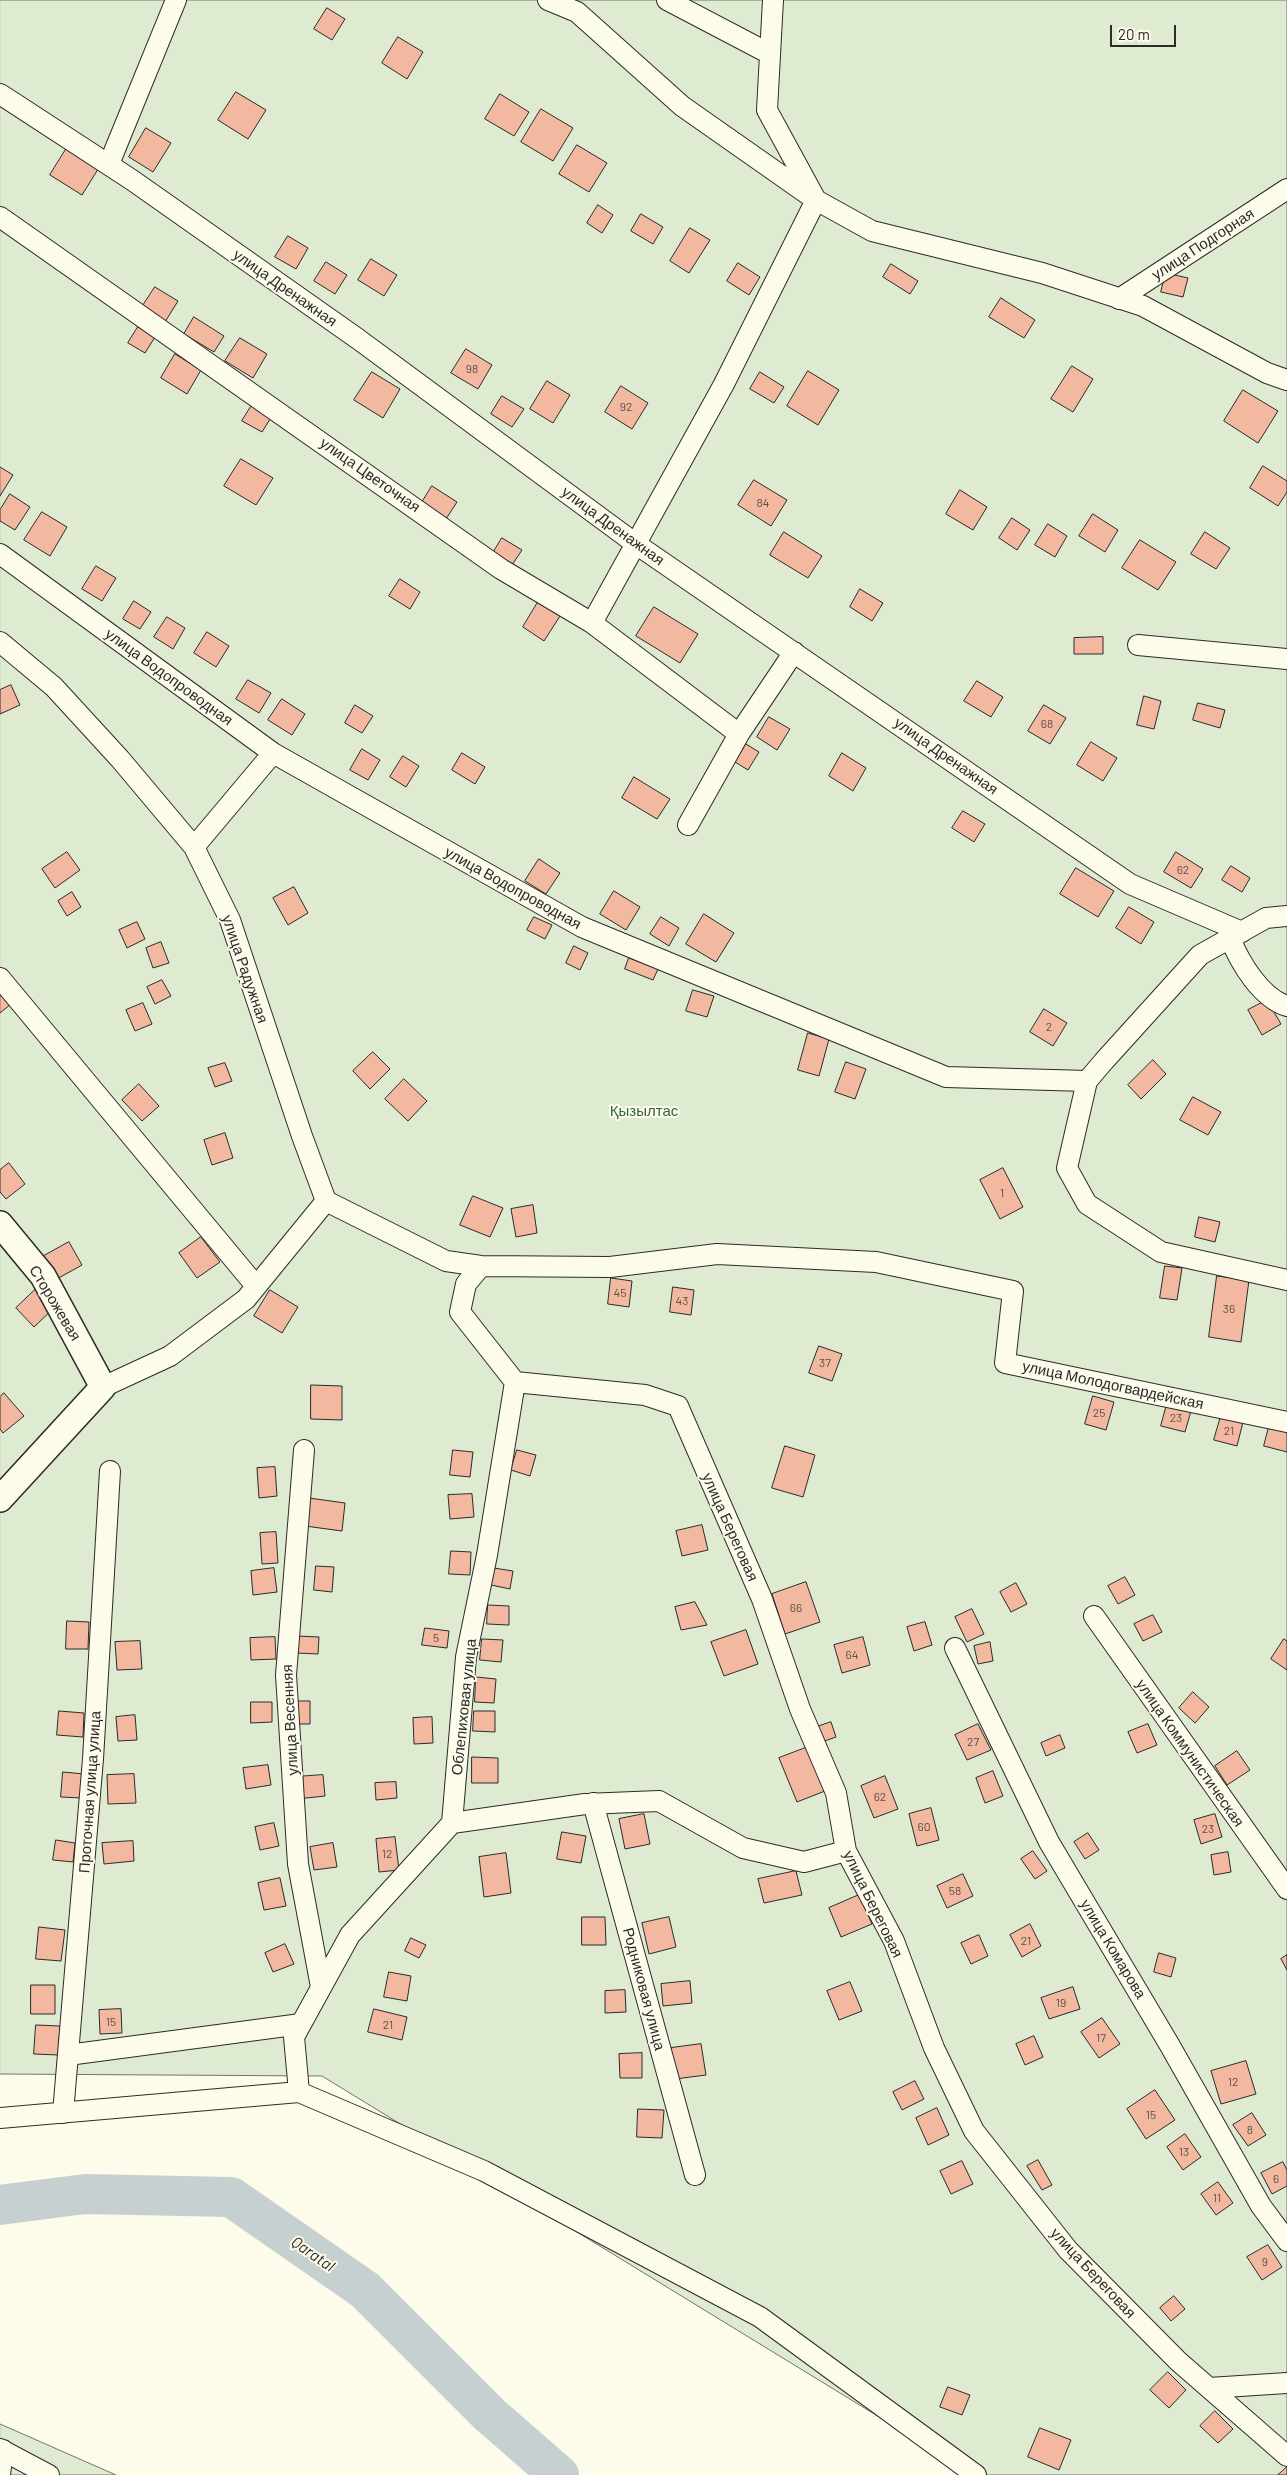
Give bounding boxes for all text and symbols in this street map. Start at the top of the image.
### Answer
scale bar [1112,15,1178,47]
text: 20 m [1118,25,1150,43]
street label: улица Подгорная [1148,204,1258,284]
street label: улица Дренажная [230,245,340,331]
house number: 98 [466,362,478,376]
house number: 92 [620,400,632,414]
street label: улица Цветочная [316,434,424,516]
street label: улица Дренажная [558,483,668,569]
house number: 84 [757,496,769,510]
street label: улица Водопроводная [102,625,236,729]
street label: улица Дренажная [891,713,1001,799]
house number: 68 [1041,717,1053,731]
street label: улица Водопроводная [442,843,584,933]
house number: 62 [1177,863,1189,877]
street label: улица Радужная [218,913,272,1025]
house number: 2 [1046,1020,1052,1034]
park label: Қызылтас [610,1102,678,1120]
house number: 1 [1000,1186,1004,1200]
street label: Сторожевая [25,1262,85,1344]
house number: 45 [614,1286,626,1300]
house number: 43 [676,1294,688,1308]
house number: 36 [1223,1302,1235,1316]
house number: 37 [819,1356,831,1370]
street label: улица Молодогвардейская [1021,1357,1205,1413]
house number: 25 [1093,1406,1105,1420]
house number: 23 [1170,1411,1182,1425]
house number: 21 [1224,1424,1234,1438]
street label: улица Береговая [698,1470,762,1584]
house number: 66 [790,1601,802,1615]
house number: 5 [433,1631,439,1645]
street label: Облепиховая улица [448,1638,480,1776]
house number: 64 [846,1648,858,1662]
street label: улица Весенняя [278,1664,302,1776]
street label: улица Коммунистическая [1132,1676,1248,1830]
street label: Проточная улица улица [75,1710,105,1874]
house number: 27 [967,1735,979,1749]
house number: 62 [874,1790,886,1804]
house number: 60 [918,1820,930,1834]
house number: 23 [1202,1822,1214,1836]
house number: 12 [382,1847,392,1861]
street label: улица Береговая [839,1848,907,1960]
house number: 58 [949,1884,961,1898]
street label: улица Комарова [1076,1896,1150,2002]
street label: Родниковая улица [619,1926,669,2052]
house number: 21 [1021,1934,1031,1948]
house number: 19 [1056,1996,1066,2010]
house number: 15 [106,2015,116,2029]
house number: 21 [383,2018,393,2032]
house number: 17 [1096,2031,1106,2045]
house number: 12 [1228,2075,1238,2089]
house number: 15 [1146,2108,1156,2122]
house number: 8 [1247,2123,1253,2137]
house number: 13 [1179,2145,1189,2159]
house number: 6 [1273,2172,1279,2186]
house number: 11 [1213,2191,1221,2205]
street label: улица Береговая [1047,2224,1139,2322]
water label: Qaratal [288,2232,338,2276]
house number: 9 [1262,2255,1268,2269]

